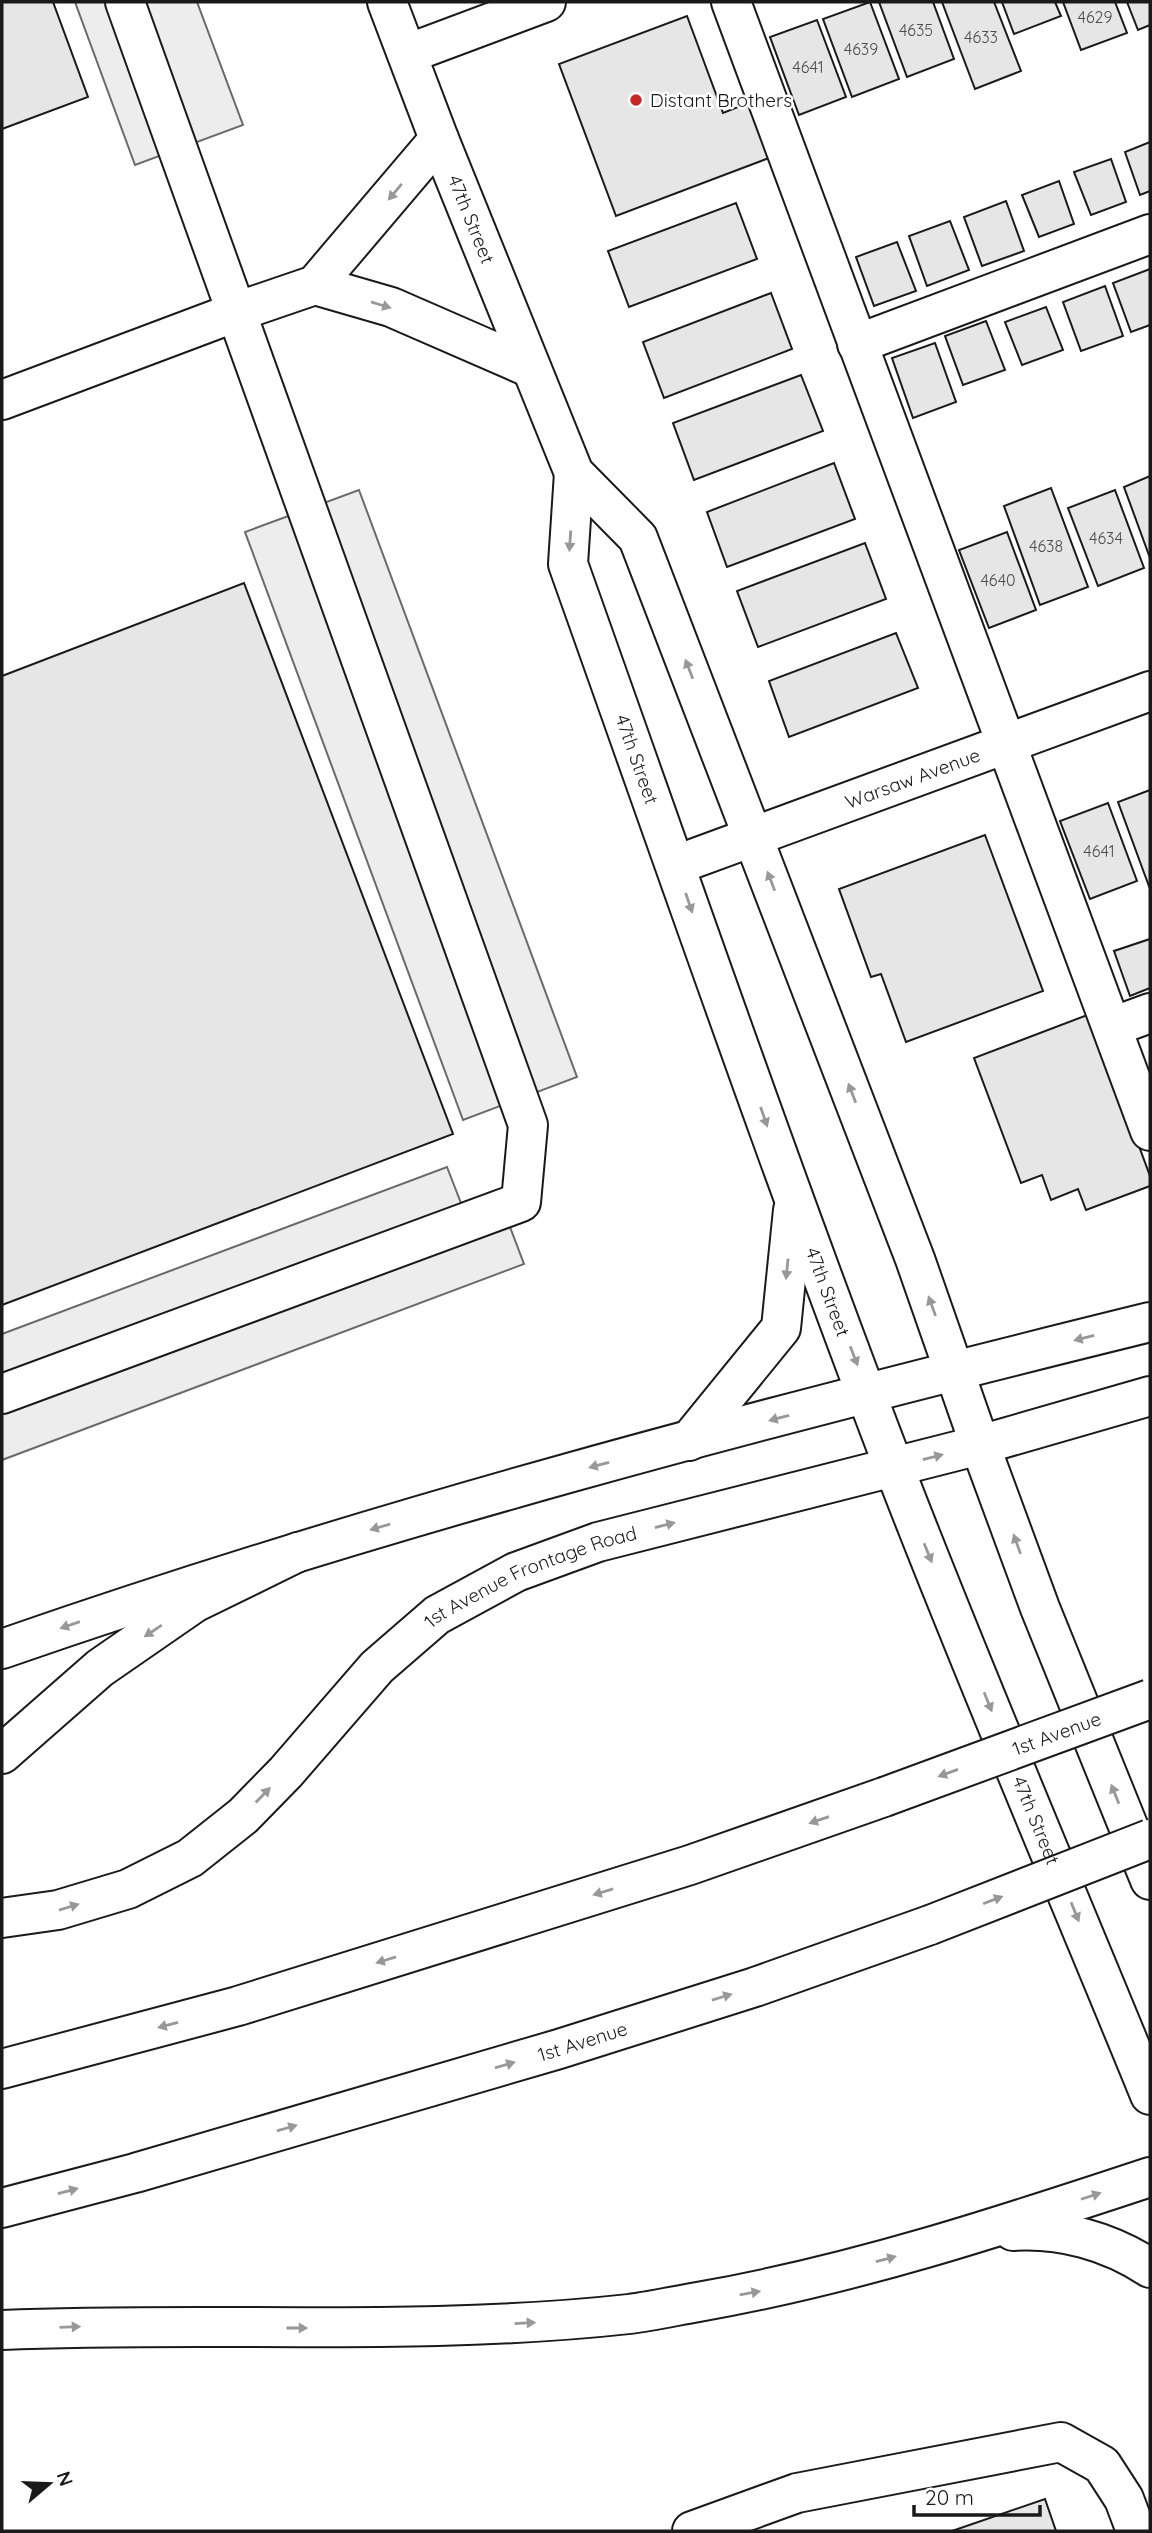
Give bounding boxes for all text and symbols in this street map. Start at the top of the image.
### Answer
house number: 4629 [1078,7,1112,27]
house number: 4635 [899,20,933,40]
house number: 4633 [964,27,998,47]
house number: 4639 [844,39,878,59]
house number: 4641 [792,57,824,77]
place label: Distant Brothers [650,88,792,112]
marker: Distant Brothers [628,92,644,108]
street label: 47th Street [443,171,500,267]
one-way arrow [387,182,402,200]
one-way arrow [371,300,392,310]
house number: 4634 [1089,528,1123,548]
one-way arrow [564,530,575,552]
house number: 4638 [1029,536,1063,556]
house number: 4640 [980,570,1016,590]
one-way arrow [683,658,694,679]
street label: 47th Street [610,711,664,807]
street label: Warsaw Avenue [842,742,983,814]
house number: 4641 [1083,841,1115,861]
one-way arrow [765,870,776,891]
one-way arrow [684,892,695,913]
one-way arrow [846,1083,857,1104]
one-way arrow [759,1107,770,1128]
street label: 47th Street [801,1244,856,1340]
one-way arrow [781,1258,792,1280]
one-way arrow [926,1296,937,1317]
one-way arrow [1073,1333,1095,1344]
one-way arrow [848,1346,859,1367]
one-way arrow [768,1413,790,1424]
one-way arrow [922,1451,944,1462]
one-way arrow [588,1460,610,1471]
one-way arrow [654,1519,676,1530]
street label: 1st Avenue Frontage Road [419,1521,639,1633]
one-way arrow [370,1523,391,1533]
one-way arrow [1011,1534,1022,1555]
one-way arrow [923,1542,934,1563]
one-way arrow [59,1620,80,1631]
one-way arrow [144,1624,162,1638]
one-way arrow [983,1691,994,1712]
street label: 1st Avenue [1009,1706,1104,1761]
one-way arrow [938,1768,959,1779]
street label: 47th Street [1007,1772,1065,1868]
one-way arrow [1110,1783,1121,1804]
one-way arrow [255,1787,272,1804]
one-way arrow [809,1815,830,1826]
one-way arrow [593,1887,614,1897]
one-way arrow [983,1894,1004,1905]
one-way arrow [59,1901,80,1911]
one-way arrow [1069,1902,1081,1922]
one-way arrow [376,1955,397,1965]
one-way arrow [712,1992,733,2002]
street label: 1st Avenue [535,2016,630,2067]
one-way arrow [157,2020,178,2030]
one-way arrow [495,2059,516,2069]
one-way arrow [276,2123,297,2133]
one-way arrow [57,2185,79,2196]
one-way arrow [1080,2190,1101,2201]
one-way arrow [875,2253,897,2264]
one-way arrow [739,2287,761,2298]
one-way arrow [514,2317,536,2328]
one-way arrow [59,2322,81,2333]
one-way arrow [287,2322,309,2334]
north arrow [14,2449,84,2519]
text: N [51,2468,79,2489]
scale bar [914,2474,1040,2518]
text: 20 m [925,2484,974,2510]

